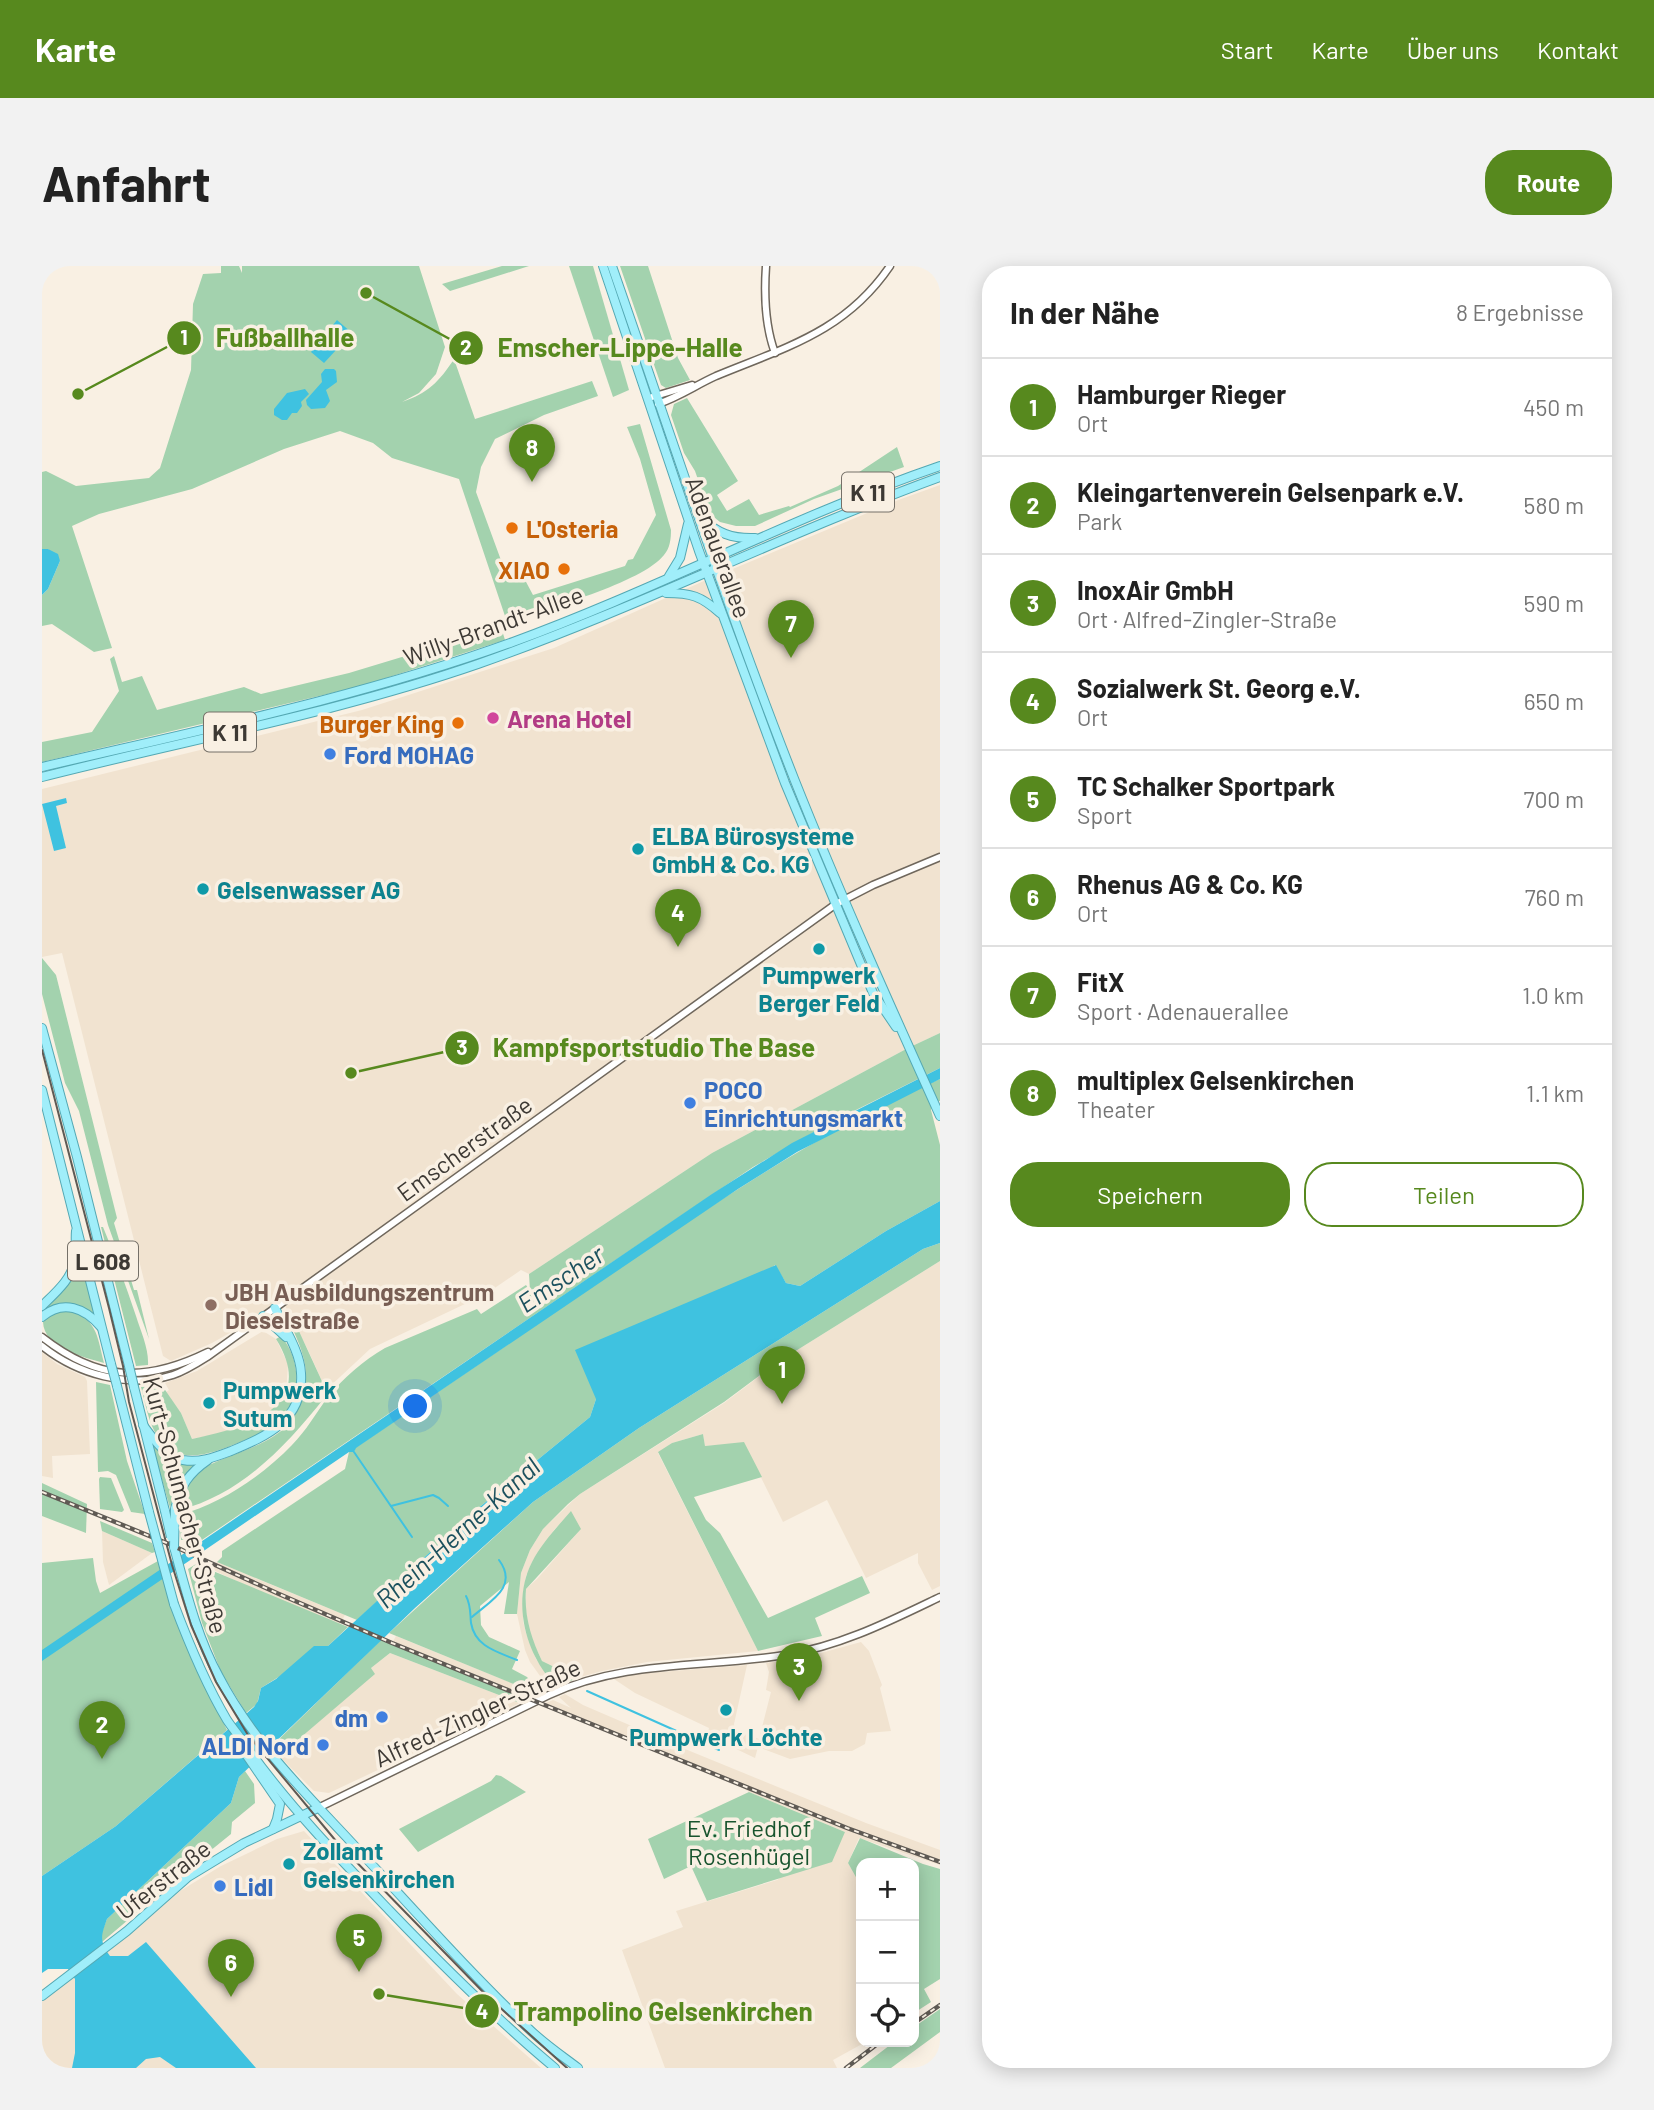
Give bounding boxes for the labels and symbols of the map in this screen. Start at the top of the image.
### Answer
callout: Fußballhalle [167,315,369,362]
text: Fußballhalle [216,321,354,352]
text: 1 [180,324,188,349]
callout: Emscher-Lippe-Halle [448,324,756,371]
text: Emscher-Lippe-Halle [497,331,743,362]
text: 2 [460,334,472,359]
pin: 8 [509,424,555,482]
street label: Adenauerallee [680,472,758,622]
road number: K 11 [842,472,894,512]
place label: L'Osteria [526,514,618,543]
marker: L'Osteria [504,520,520,536]
place label: XIAO [498,555,550,584]
marker: XIAO [556,561,572,577]
street label: Willy-Brandt-Allee [399,579,587,671]
pin: 7 [768,600,814,658]
place label: Arena Hotel [507,704,632,733]
place label: Burger King [319,709,444,738]
marker: Arena Hotel [485,710,501,726]
road number: K 11 [204,712,256,752]
marker: Burger King [450,715,466,731]
place label: Ford MOHAG [344,740,474,769]
marker: Ford MOHAG [322,746,338,762]
place label: ELBA Bürosysteme GmbH & Co. KG [652,821,854,878]
marker: ELBA Bürosysteme GmbH & Co. KG [630,841,646,857]
place label: Gelsenwasser AG [217,875,401,904]
marker: Gelsenwasser AG [195,881,211,897]
pin: 4 [655,889,701,947]
marker: Pumpwerk Berger Feld [811,941,827,957]
place label: Pumpwerk Berger Feld [758,960,880,1017]
callout: Kampfsportstudio The Base [444,1024,829,1071]
text: Kampfsportstudio The Base [493,1031,815,1062]
text: 3 [456,1034,468,1059]
place label: POCO Einrichtungsmarkt [704,1075,903,1132]
street label: Emscherstraße [391,1089,537,1207]
marker: POCO Einrichtungsmarkt [682,1095,698,1111]
water label: Emscher [511,1237,610,1318]
road number: L 608 [68,1242,138,1280]
place label: JBH Ausbildungszentrum Dieselstraße [225,1277,494,1334]
marker: JBH Ausbildungszentrum Dieselstraße [203,1297,219,1313]
pin: 1 [759,1346,805,1404]
street label: Kurt-Schumacher-Straße [138,1373,234,1637]
place label: Pumpwerk Sutum [223,1375,337,1432]
your location [398,1389,432,1423]
marker: Pumpwerk Sutum [201,1395,217,1411]
water label: Rhein-Herne-Kanal [369,1450,546,1614]
pin: 3 [776,1643,822,1701]
street label: Alfred-Zingler-Straße [369,1652,585,1772]
pin: 2 [79,1701,125,1759]
marker: Pumpwerk Löchte [718,1702,734,1718]
place label: dm [334,1703,368,1732]
marker: dm [374,1709,390,1725]
place label: Pumpwerk Löchte [629,1722,823,1751]
place label: ALDI Nord [201,1731,309,1760]
marker: ALDI Nord [315,1737,331,1753]
park label: Ev. Friedhof Rosenhügel [687,1813,811,1870]
street label: Uferstraße [110,1833,216,1925]
place label: Zollamt Gelsenkirchen [303,1836,455,1893]
marker: Zollamt Gelsenkirchen [281,1856,297,1872]
place label: Lidl [234,1872,273,1901]
marker: Lidl [212,1878,228,1894]
pin: 5 [336,1914,382,1972]
pin: 6 [208,1939,254,1997]
callout: Trampolino Gelsenkirchen [464,1988,827,2035]
text: Trampolino Gelsenkirchen [513,1995,813,2026]
text: 4 [476,1998,488,2023]

